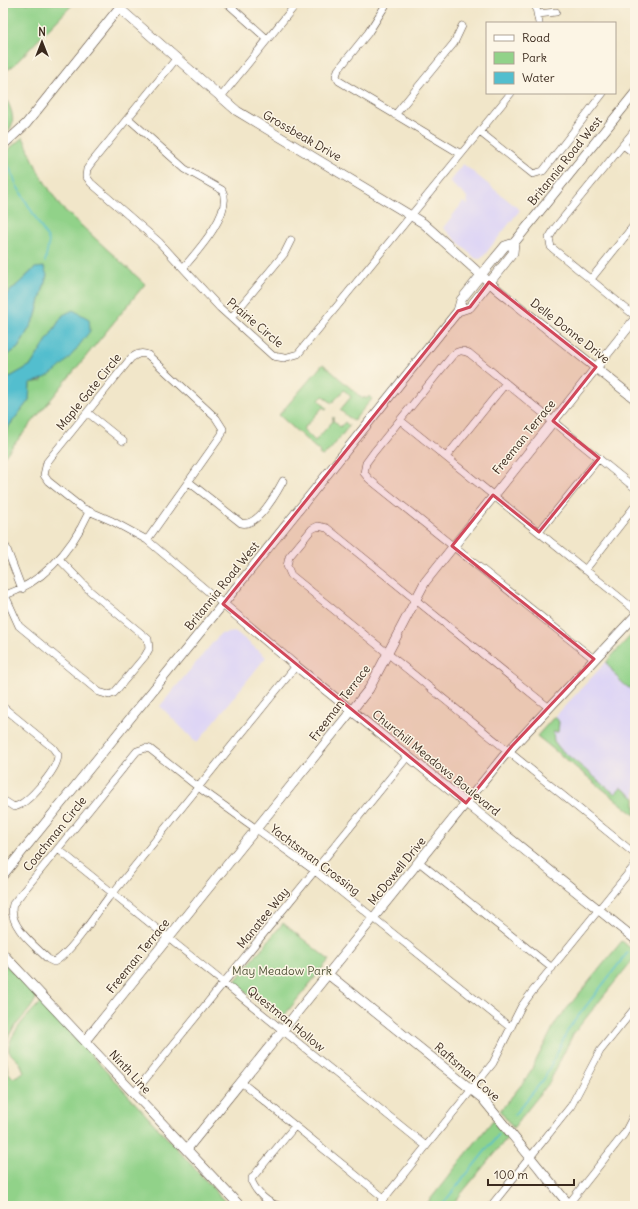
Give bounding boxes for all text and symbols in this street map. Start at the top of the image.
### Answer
north arrow [22,22,62,62]
legend [486,22,616,94]
text: N [38,25,46,39]
text: Road [522,30,550,45]
text: Park [522,50,547,65]
text: Water [522,70,555,85]
street label: Grossbeak Drive [260,107,344,164]
street label: Britannia Road West [524,113,605,208]
street label: Prairie Circle [224,295,287,351]
street label: Delle Donne Drive [528,295,613,366]
street label: Maple Gate Circle [53,350,124,433]
street label: Freeman Terrace [489,396,558,477]
street label: Britannia Road West [181,538,262,633]
street label: Freeman Terrace [306,662,373,744]
street label: Churchill Meadows Boulevard [369,706,503,819]
street label: Coachman Circle [20,793,89,874]
street label: Yachtsman Crossing [267,821,363,898]
street label: McDowell Drive [365,834,429,908]
street label: Manatee Way [233,884,292,951]
street label: Freeman Terrace [103,915,172,996]
park label: May Meadow Park [232,963,332,978]
street label: Questman Hollow [244,983,329,1055]
street label: Raftsman Cove [432,1039,503,1104]
street label: Ninth Line [106,1047,154,1097]
scale bar [488,1161,574,1187]
text: 100 m [494,1167,528,1182]

